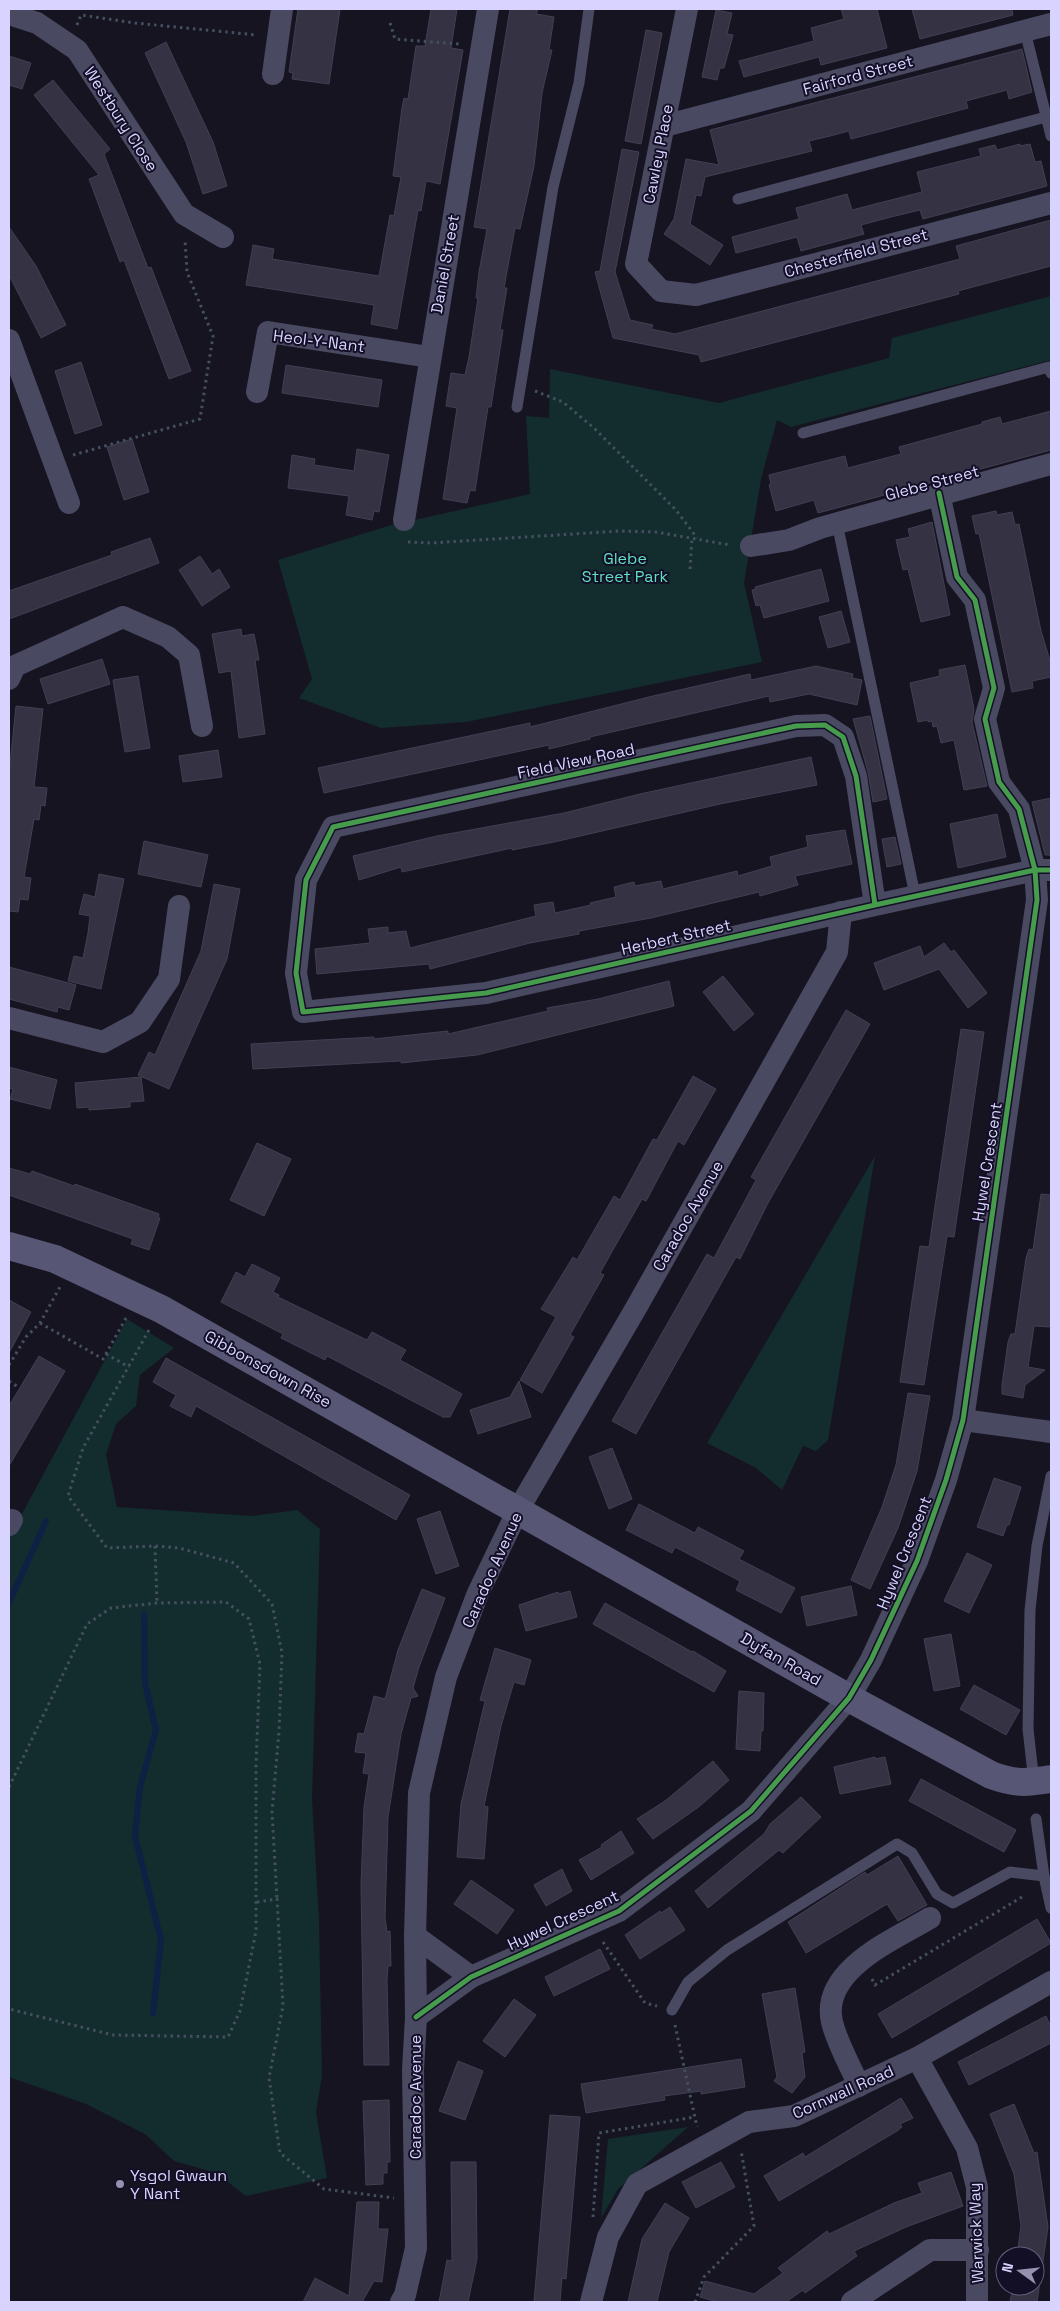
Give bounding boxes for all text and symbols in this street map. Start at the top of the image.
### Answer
street label: Fairford Street [801,50,915,100]
street label: Westbury Close [79,63,163,175]
street label: Cawley Place [638,102,678,206]
street label: Daniel Street [426,213,464,315]
street label: Chesterfield Street [782,224,930,282]
street label: Heol-Y-Nant [272,325,366,357]
street label: Glebe Street [883,460,981,506]
park label: Glebe Street Park [582,548,669,587]
street label: Field View Road [515,738,637,784]
street label: Herbert Street [619,914,733,960]
street label: Hywel Crescent [967,1101,1007,1223]
street label: Caradoc Avenue [648,1157,728,1275]
street label: Gibbonsdown Rise [201,1325,335,1413]
street label: Hywel Crescent [872,1493,936,1613]
street label: Caradoc Avenue [457,1509,527,1631]
street label: Dyfan Road [737,1627,825,1691]
street label: Hywel Crescent [504,1885,622,1955]
street label: Caradoc Avenue [405,2035,426,2159]
street label: Cornwall Road [789,2060,897,2124]
place label: Ysgol Gwaun Y Nant [130,2165,227,2204]
marker: Ysgol Gwaun Y Nant [114,2178,126,2190]
street label: Warwick Way [964,2182,988,2284]
north arrow [995,2246,1045,2296]
text: N [998,2261,1017,2275]

